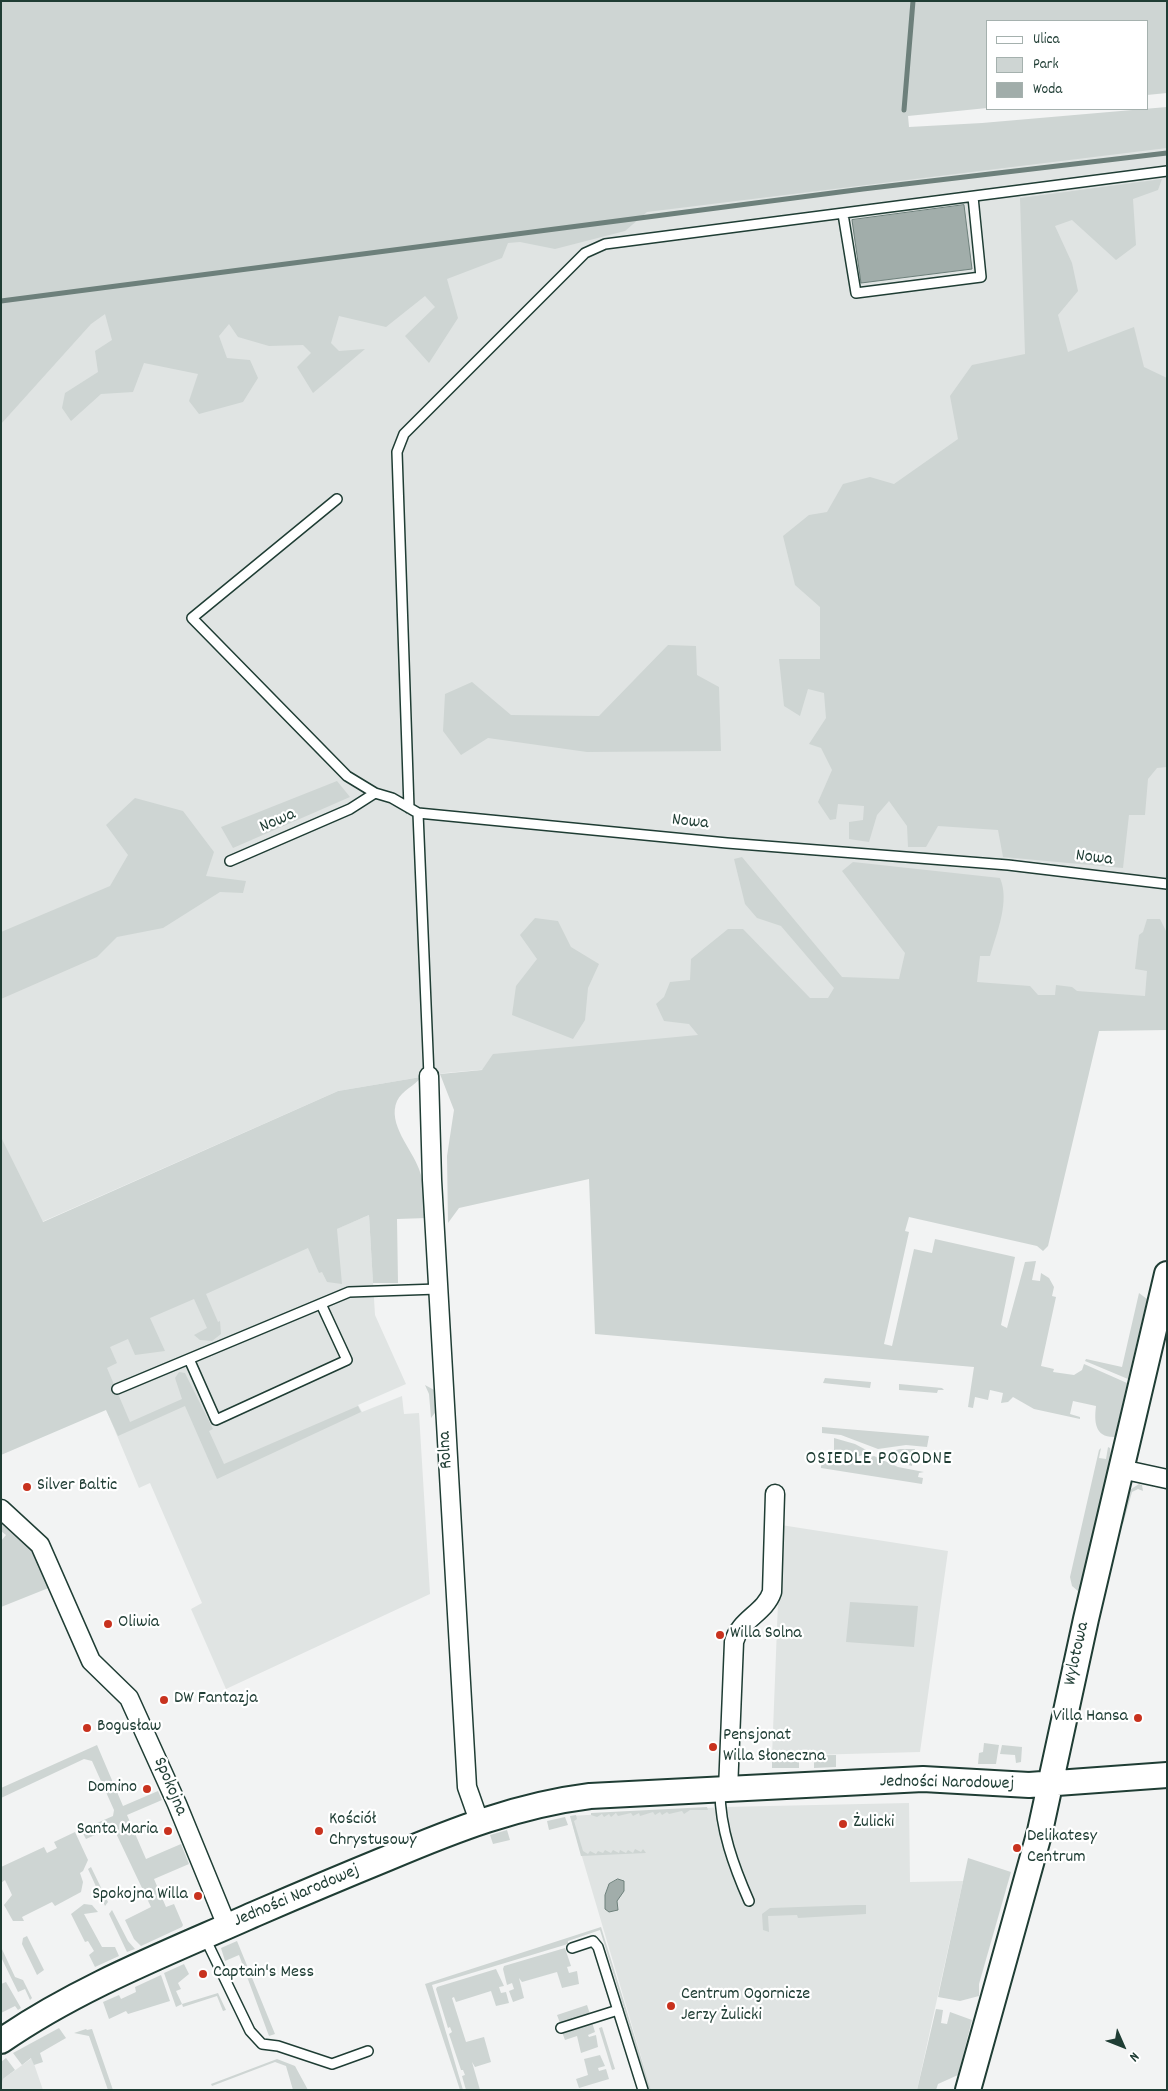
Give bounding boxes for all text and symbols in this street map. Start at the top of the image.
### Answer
legend [986,20,1148,110]
text: Ulica [1033,29,1060,51]
text: Park [1033,54,1059,76]
text: Woda [1033,79,1062,101]
street label: Nowa [257,805,299,839]
street label: Nowa [671,810,709,836]
street label: Nowa [1074,846,1114,872]
street label: Rolna [435,1431,459,1469]
district label: OSIEDLE POGODNE [804,1449,954,1471]
place label: Silver Baltic [37,1476,117,1498]
marker: Silver Baltic [21,1481,33,1493]
place label: Oliwia [118,1613,159,1635]
marker: Oliwia [102,1618,114,1630]
street label: Wylotowa [1061,1620,1095,1688]
place label: Willa Solna [730,1624,802,1646]
marker: Willa Solna [714,1629,726,1641]
place label: DW Fantazja [174,1689,258,1711]
marker: DW Fantazja [158,1694,170,1706]
place label: Villa Hansa [1053,1707,1128,1729]
marker: Villa Hansa [1132,1712,1144,1724]
place label: Bogusław [97,1717,161,1739]
marker: Bogusław [81,1722,93,1734]
place label: Pensjonat Willa Słoneczna [723,1726,825,1768]
marker: Pensjonat Willa Słoneczna [707,1741,719,1753]
street label: Spokojna [147,1755,191,1819]
street label: Jedności Narodowej [880,1772,1014,1796]
place label: Domino [88,1778,137,1800]
marker: Domino [141,1783,153,1795]
place label: Kościół Chrystusowy [329,1810,417,1852]
place label: Żulicki [853,1813,894,1835]
marker: Żulicki [837,1818,849,1830]
place label: Santa Maria [77,1820,158,1842]
marker: Santa Maria [162,1825,174,1837]
marker: Kościół Chrystusowy [313,1825,325,1837]
place label: Delikatesy Centrum [1027,1827,1097,1870]
marker: Delikatesy Centrum [1011,1842,1023,1854]
street label: Jedności Narodowej [231,1861,363,1933]
place label: Spokojna Willa [92,1885,188,1907]
marker: Spokojna Willa [192,1890,204,1902]
place label: Captain's Mess [213,1963,314,1985]
marker: Captain's Mess [197,1968,209,1980]
place label: Centrum Ogornicze Jerzy Żulicki [681,1985,810,2028]
marker: Centrum Ogornicze Jerzy Żulicki [665,2000,677,2012]
north arrow [1098,2021,1148,2071]
text: N [1124,2047,1143,2066]

